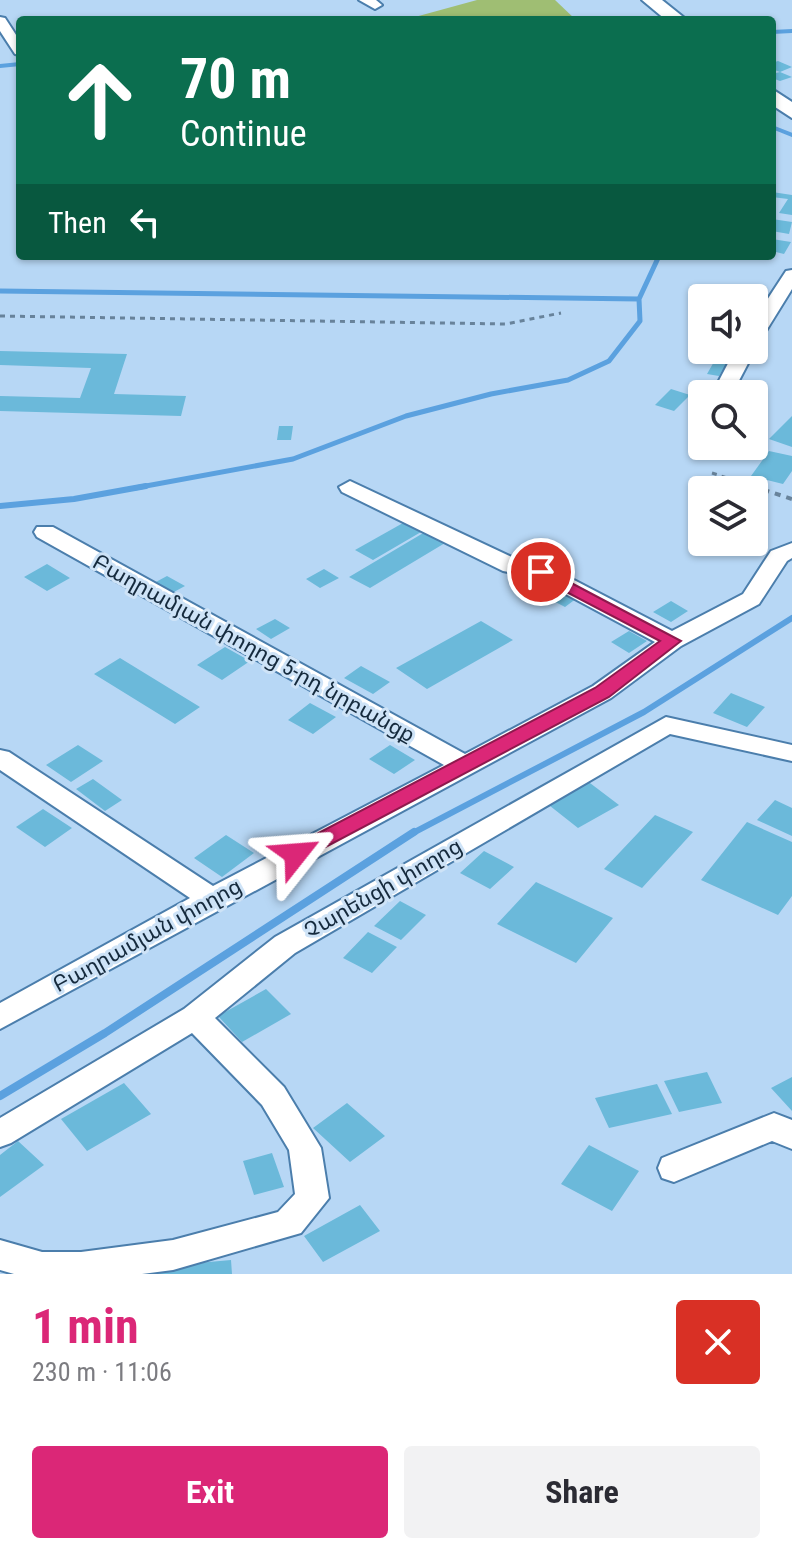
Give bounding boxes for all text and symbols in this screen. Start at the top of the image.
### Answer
text: 70 m [180,46,291,112]
icon: ahead [48,48,152,152]
text: Continue [180,113,307,155]
icon: left [123,200,167,244]
text: Then [48,205,107,240]
map controls [688,284,768,556]
button: sound [688,284,768,364]
button: search [688,380,768,460]
button: layers [688,476,768,556]
pin [507,538,575,606]
street label: Բաղրամյան փողոց 5-րդ նրբանցք [89,549,419,747]
icon: arrive [519,550,563,594]
position arrow [254,812,338,896]
street label: Չարենցի փողոց [300,833,466,943]
street label: Բաղրամյան փողոց [48,873,246,997]
text: 1 min [32,1298,139,1355]
button: close [676,1300,760,1384]
text: 230 m · 11:06 [32,1357,172,1387]
button: Exit [32,1446,388,1538]
button: Share [404,1446,760,1538]

